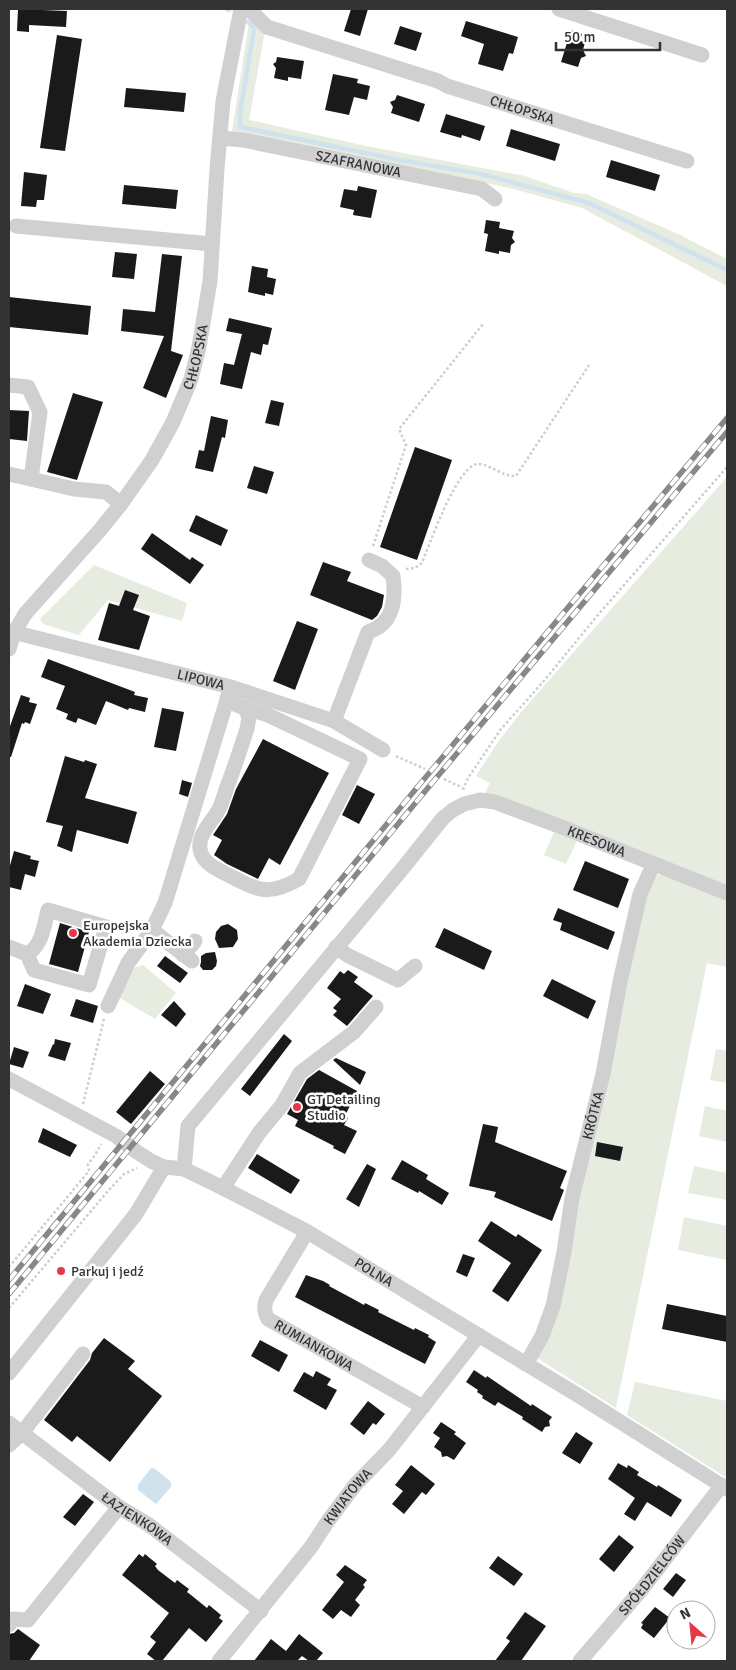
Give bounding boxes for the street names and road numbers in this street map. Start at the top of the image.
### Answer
street label: CHŁOPSKA [488,91,557,128]
street label: SZAFRANOWA [314,147,403,181]
street label: CHŁOPSKA [179,323,211,392]
street label: LIPOWA [175,665,227,694]
street label: KRESOWA [565,822,629,861]
street label: KRÓTKA [578,1089,607,1141]
street label: POLNA [351,1254,397,1291]
street label: RUMIANKOWA [271,1316,357,1375]
street label: KWIATOWA [320,1464,376,1528]
street label: ŁAZIENKOWA [98,1488,177,1549]
street label: SPÓŁDZIELCÓW [615,1532,689,1619]

